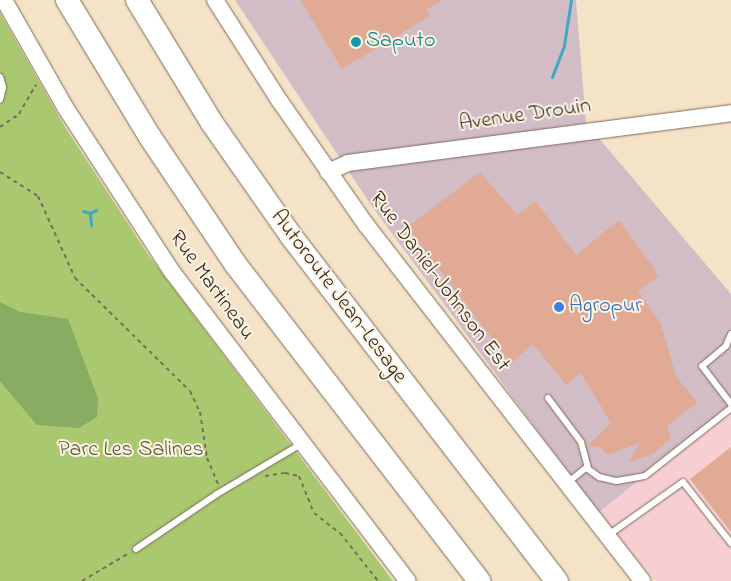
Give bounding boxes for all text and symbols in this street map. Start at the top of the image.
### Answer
place label: Saputo [366,29,435,55]
marker: Saputo [350,36,362,48]
street label: Avenue Drouin [457,94,593,138]
street label: Rue Daniel-Johnson Est [363,187,515,377]
street label: Autoroute Jean-Lesage [264,205,412,389]
street label: Rue Martineau [163,226,259,346]
place label: Agropur [569,294,642,320]
marker: Agropur [553,301,565,313]
park label: Parc Les Salines [58,438,204,464]

